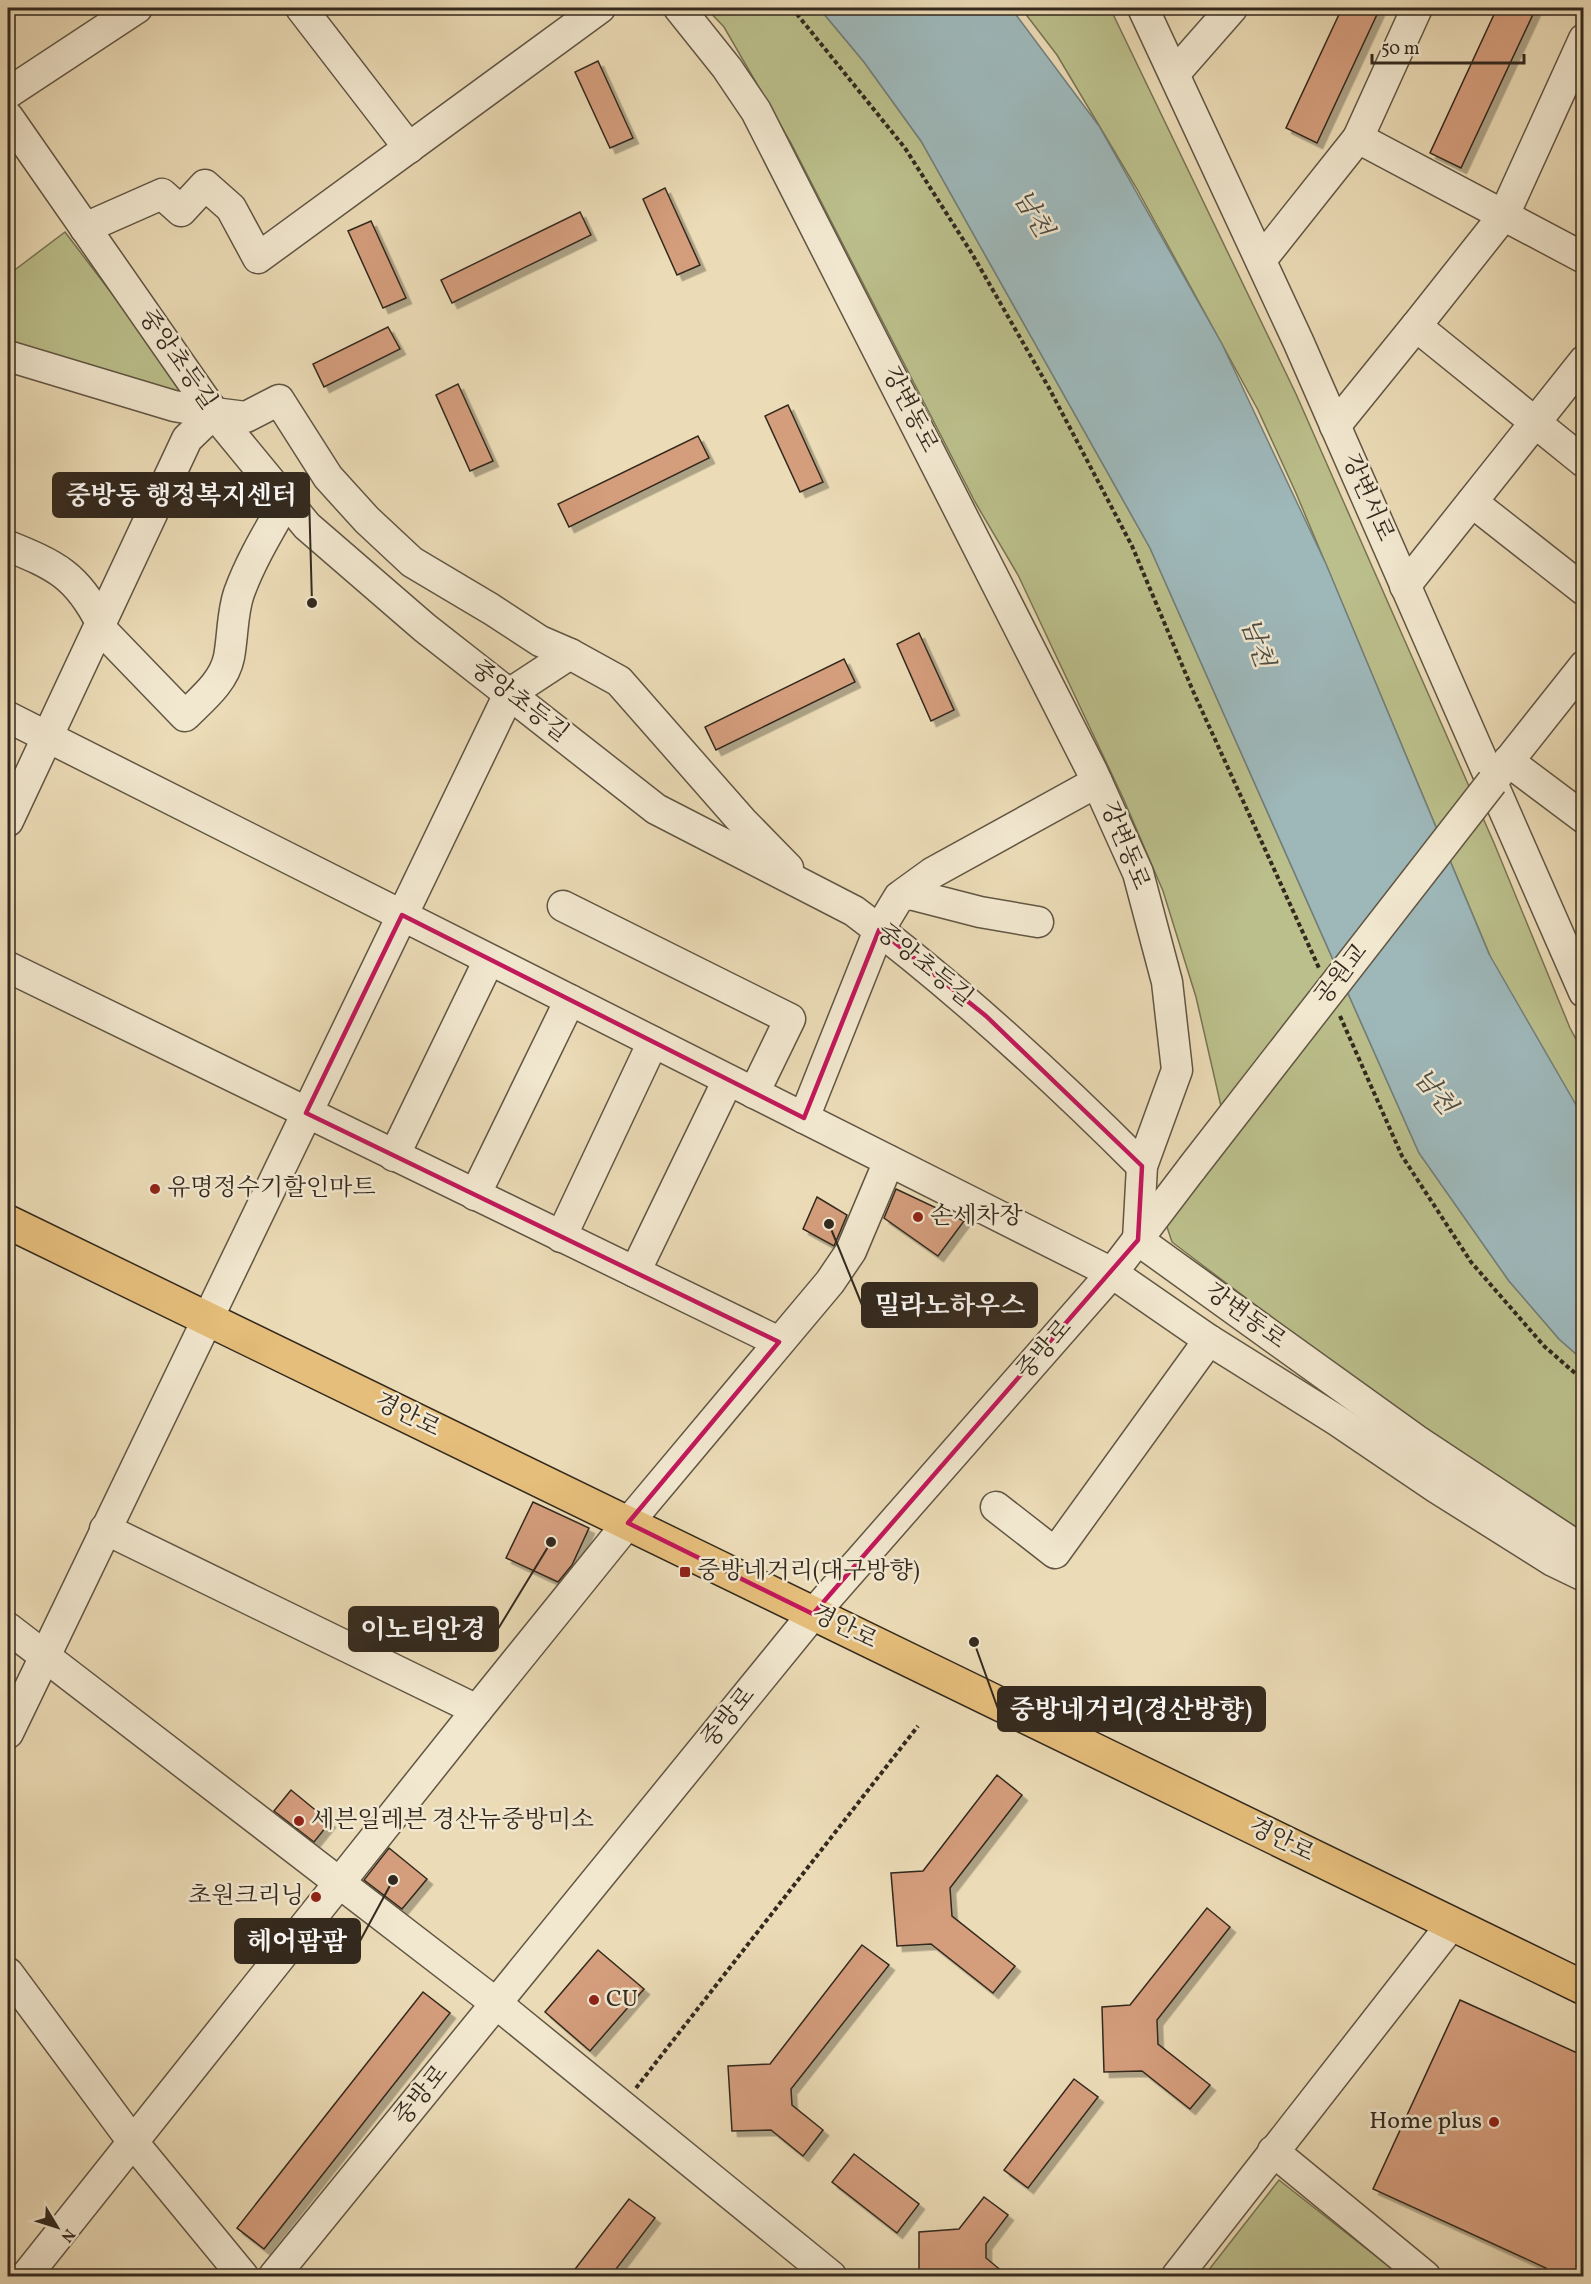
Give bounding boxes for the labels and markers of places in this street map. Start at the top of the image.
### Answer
callout: 중방동 행정복지센터 [53,473,309,517]
place label: 유명정수기할인마트 [167,1172,376,1206]
marker: 유명정수기할인마트 [148,1182,162,1196]
place label: 손세차장 [930,1200,1024,1234]
marker: 손세차장 [911,1210,925,1224]
callout: 밀라노하우스 [862,1283,1037,1327]
place label: 중방네거리(대구방향) [697,1555,920,1589]
marker: 중방네거리(대구방향) [678,1565,692,1579]
callout: 이노티안경 [349,1607,498,1651]
callout: 중방네거리(경산방향) [998,1687,1265,1731]
place label: 세븐일레븐 경산뉴중방미소 [311,1804,594,1838]
marker: 세븐일레븐 경산뉴중방미소 [292,1814,306,1828]
place label: 초원크리닝 [188,1880,304,1914]
marker: 초원크리닝 [309,1890,323,1904]
callout: 헤어팜팜 [235,1919,360,1963]
place label: CU [606,1983,638,2017]
marker: CU [587,1993,601,2007]
place label: Home plus [1369,2105,1482,2139]
marker: Home plus [1487,2115,1501,2129]

